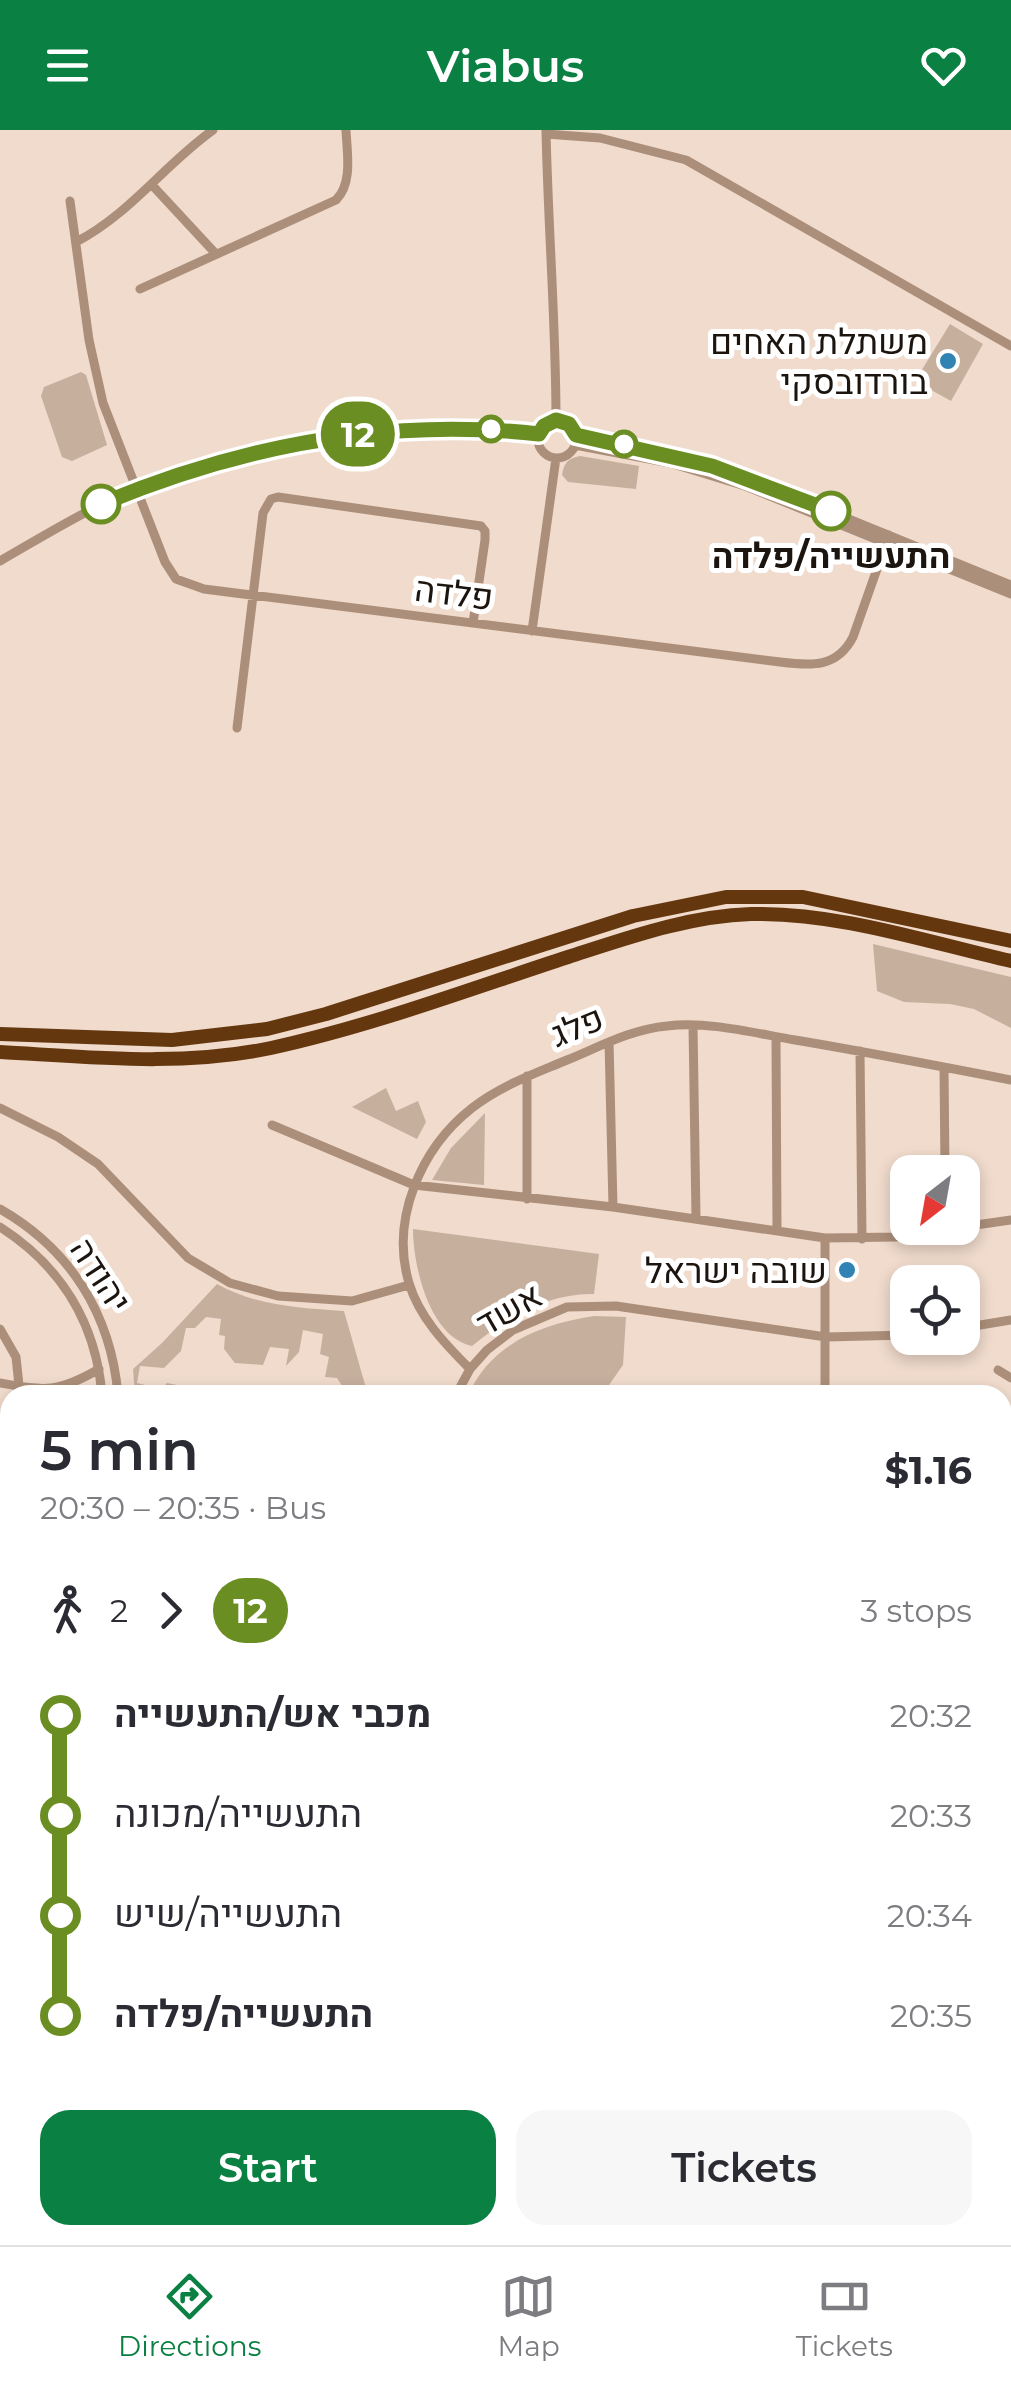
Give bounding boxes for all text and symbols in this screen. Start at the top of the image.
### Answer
icon: menu [40,38,95,93]
text: Viabus [427,38,584,93]
icon: heart [916,38,971,93]
place label: משתלת האחים בורדובסקי [710,320,928,403]
marker: משתלת האחים בורדובסקי [937,350,959,372]
line badge: 12 [313,402,403,466]
text: 12 [341,413,375,456]
unlabelled marker [478,416,504,442]
unlabelled marker [611,431,637,457]
unlabelled marker [82,485,120,523]
marker: התעשייה/פלדה [812,492,850,530]
place label: התעשייה/פלדה [712,534,950,577]
street label: פלדה [412,567,496,619]
street label: פלג [544,996,610,1056]
north arrow [890,1155,980,1245]
map controls [890,1155,980,1355]
street label: יהודה [61,1230,141,1320]
place label: שובה ישראל [645,1249,827,1292]
marker: שובה ישראל [836,1259,858,1281]
button: locate [890,1265,980,1355]
street label: אשד [469,1273,549,1345]
text: 5 min [40,1417,199,1484]
text: $1.16 [885,1447,972,1494]
text: 20:30 – 20:35 · Bus [40,1488,326,1527]
icon: walk [40,1583,95,1638]
icon: forward [143,1583,198,1638]
text: 12 [233,1589,268,1632]
text: 2 [110,1591,128,1630]
text: 3 stops [860,1591,972,1630]
text: מכבי אש/התעשייה [114,1690,431,1737]
text: 20:32 [890,1696,972,1735]
text: התעשייה/מכונה [114,1790,362,1837]
text: 20:33 [890,1796,972,1835]
text: התעשייה/שיש [114,1890,342,1937]
text: 20:34 [887,1896,972,1935]
text: התעשייה/פלדה [114,1990,373,2037]
text: 20:35 [890,1996,972,2035]
button: Start [40,2110,496,2225]
button: Tickets [516,2110,972,2225]
tab: Directions [118,2269,261,2363]
tab: Map [497,2269,560,2363]
tab: Tickets [796,2269,893,2363]

